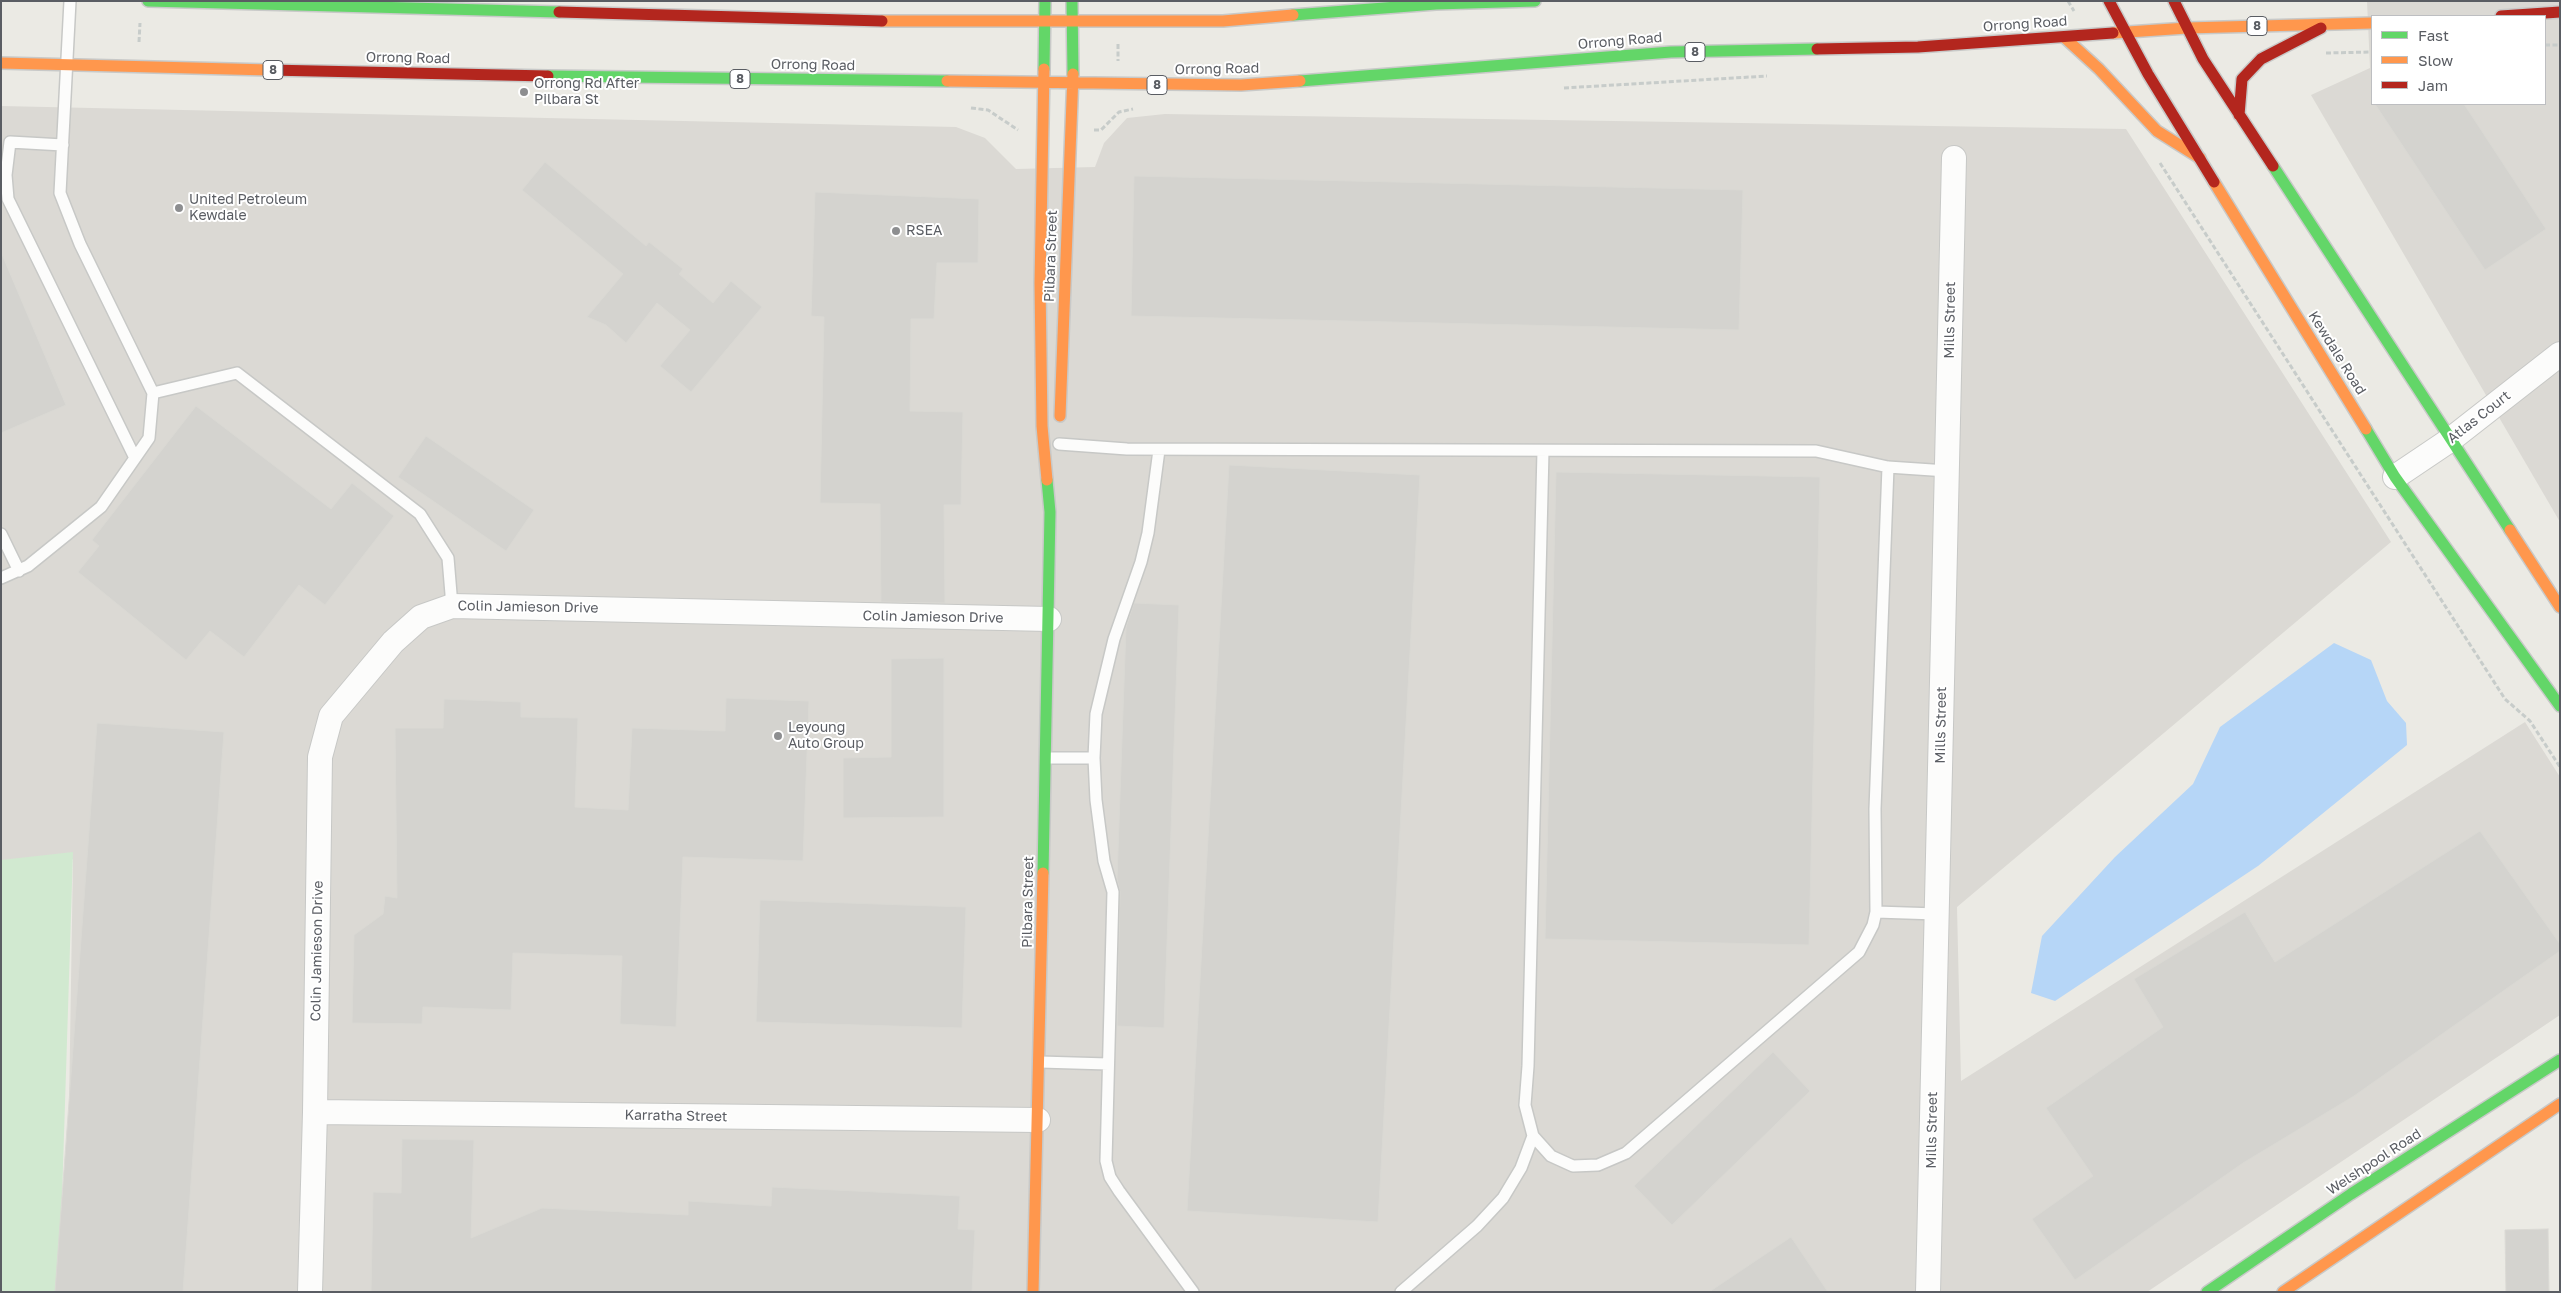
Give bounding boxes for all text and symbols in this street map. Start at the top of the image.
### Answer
street label: Orrong Road [1982,13,2068,35]
legend [2371,15,2546,105]
road number: 8 [2247,16,2267,36]
text: Fast [2418,26,2449,44]
street label: Orrong Road [1577,29,1663,53]
road number: 8 [1685,42,1705,62]
street label: Orrong Road [366,49,450,67]
text: Slow [2418,51,2453,69]
street label: Orrong Road [771,56,855,74]
road number: 8 [263,60,283,80]
street label: Orrong Road [1175,60,1259,78]
road number: 8 [730,70,750,88]
place label: Orrong Rd After Pilbara St [534,76,639,108]
road number: 8 [1147,76,1167,94]
text: Jam [2418,76,2448,94]
marker: Orrong Rd After Pilbara St [518,86,530,98]
place label: United Petroleum Kewdale [189,192,307,224]
marker: United Petroleum Kewdale [173,202,185,214]
street label: Pilbara Street [1041,210,1061,302]
place label: RSEA [906,223,942,239]
marker: RSEA [890,225,902,237]
street label: Mills Street [1941,281,1959,359]
street label: Kewdale Road [2305,308,2369,398]
street label: Atlas Court [2444,387,2514,447]
street label: Colin Jamieson Drive [457,597,599,617]
street label: Colin Jamieson Drive [862,607,1004,627]
street label: Mills Street [1932,686,1950,764]
place label: Leyoung Auto Group [788,720,864,752]
marker: Leyoung Auto Group [772,730,784,742]
street label: Pilbara Street [1019,856,1037,948]
street label: Colin Jamieson Drive [307,880,327,1022]
street label: Mills Street [1923,1091,1941,1169]
street label: Karratha Street [624,1107,728,1125]
street label: Welshpool Road [2324,1125,2424,1199]

